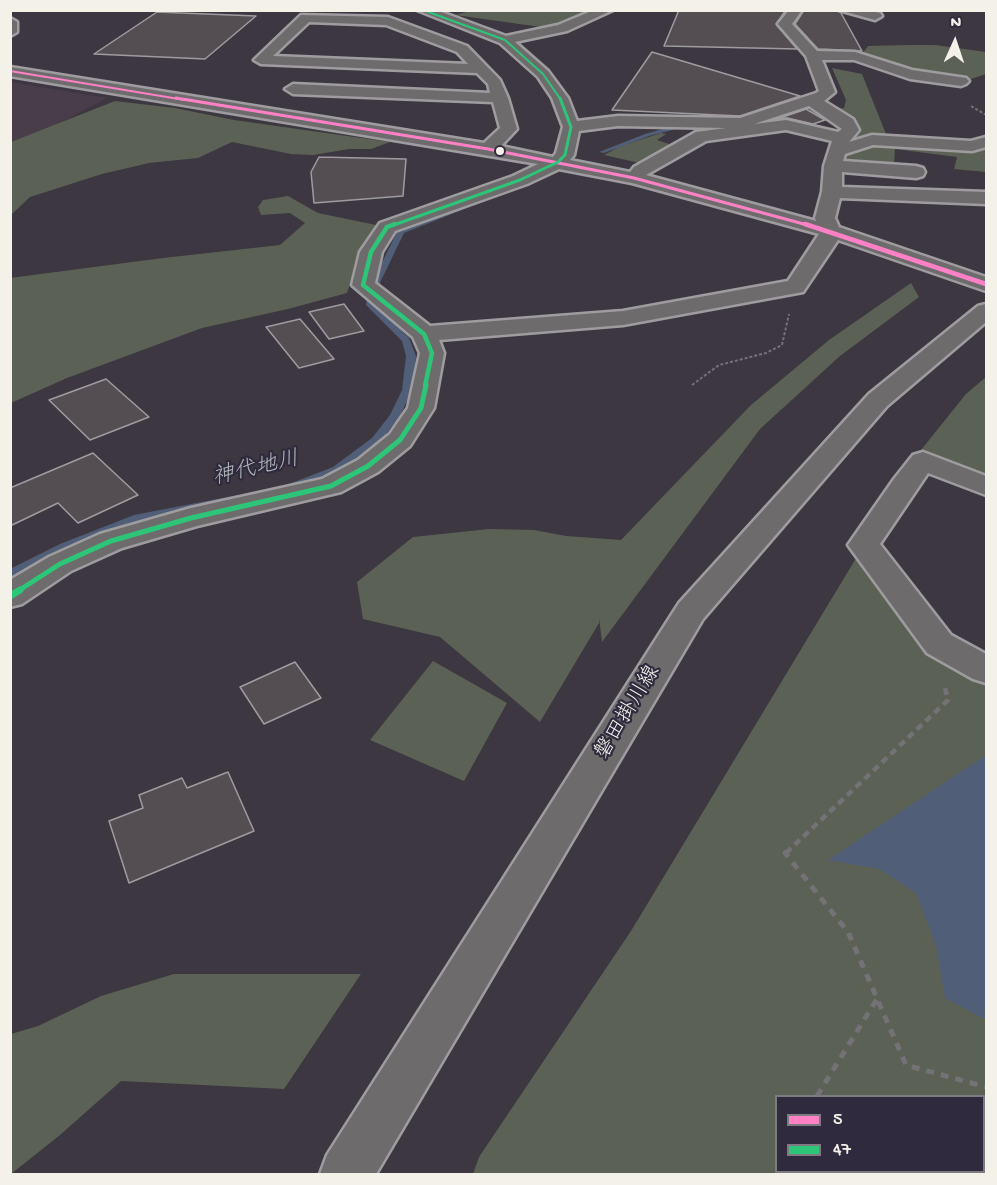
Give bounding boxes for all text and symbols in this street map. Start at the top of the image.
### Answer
north arrow [925,12,985,72]
text: N [950,14,962,33]
unlabelled marker [494,145,506,157]
water label: 神代地川 [210,447,302,493]
street label: 磐田掛川線 [591,662,667,764]
legend [775,1095,985,1173]
text: 5 [833,1110,842,1131]
text: 47 [833,1140,851,1161]

